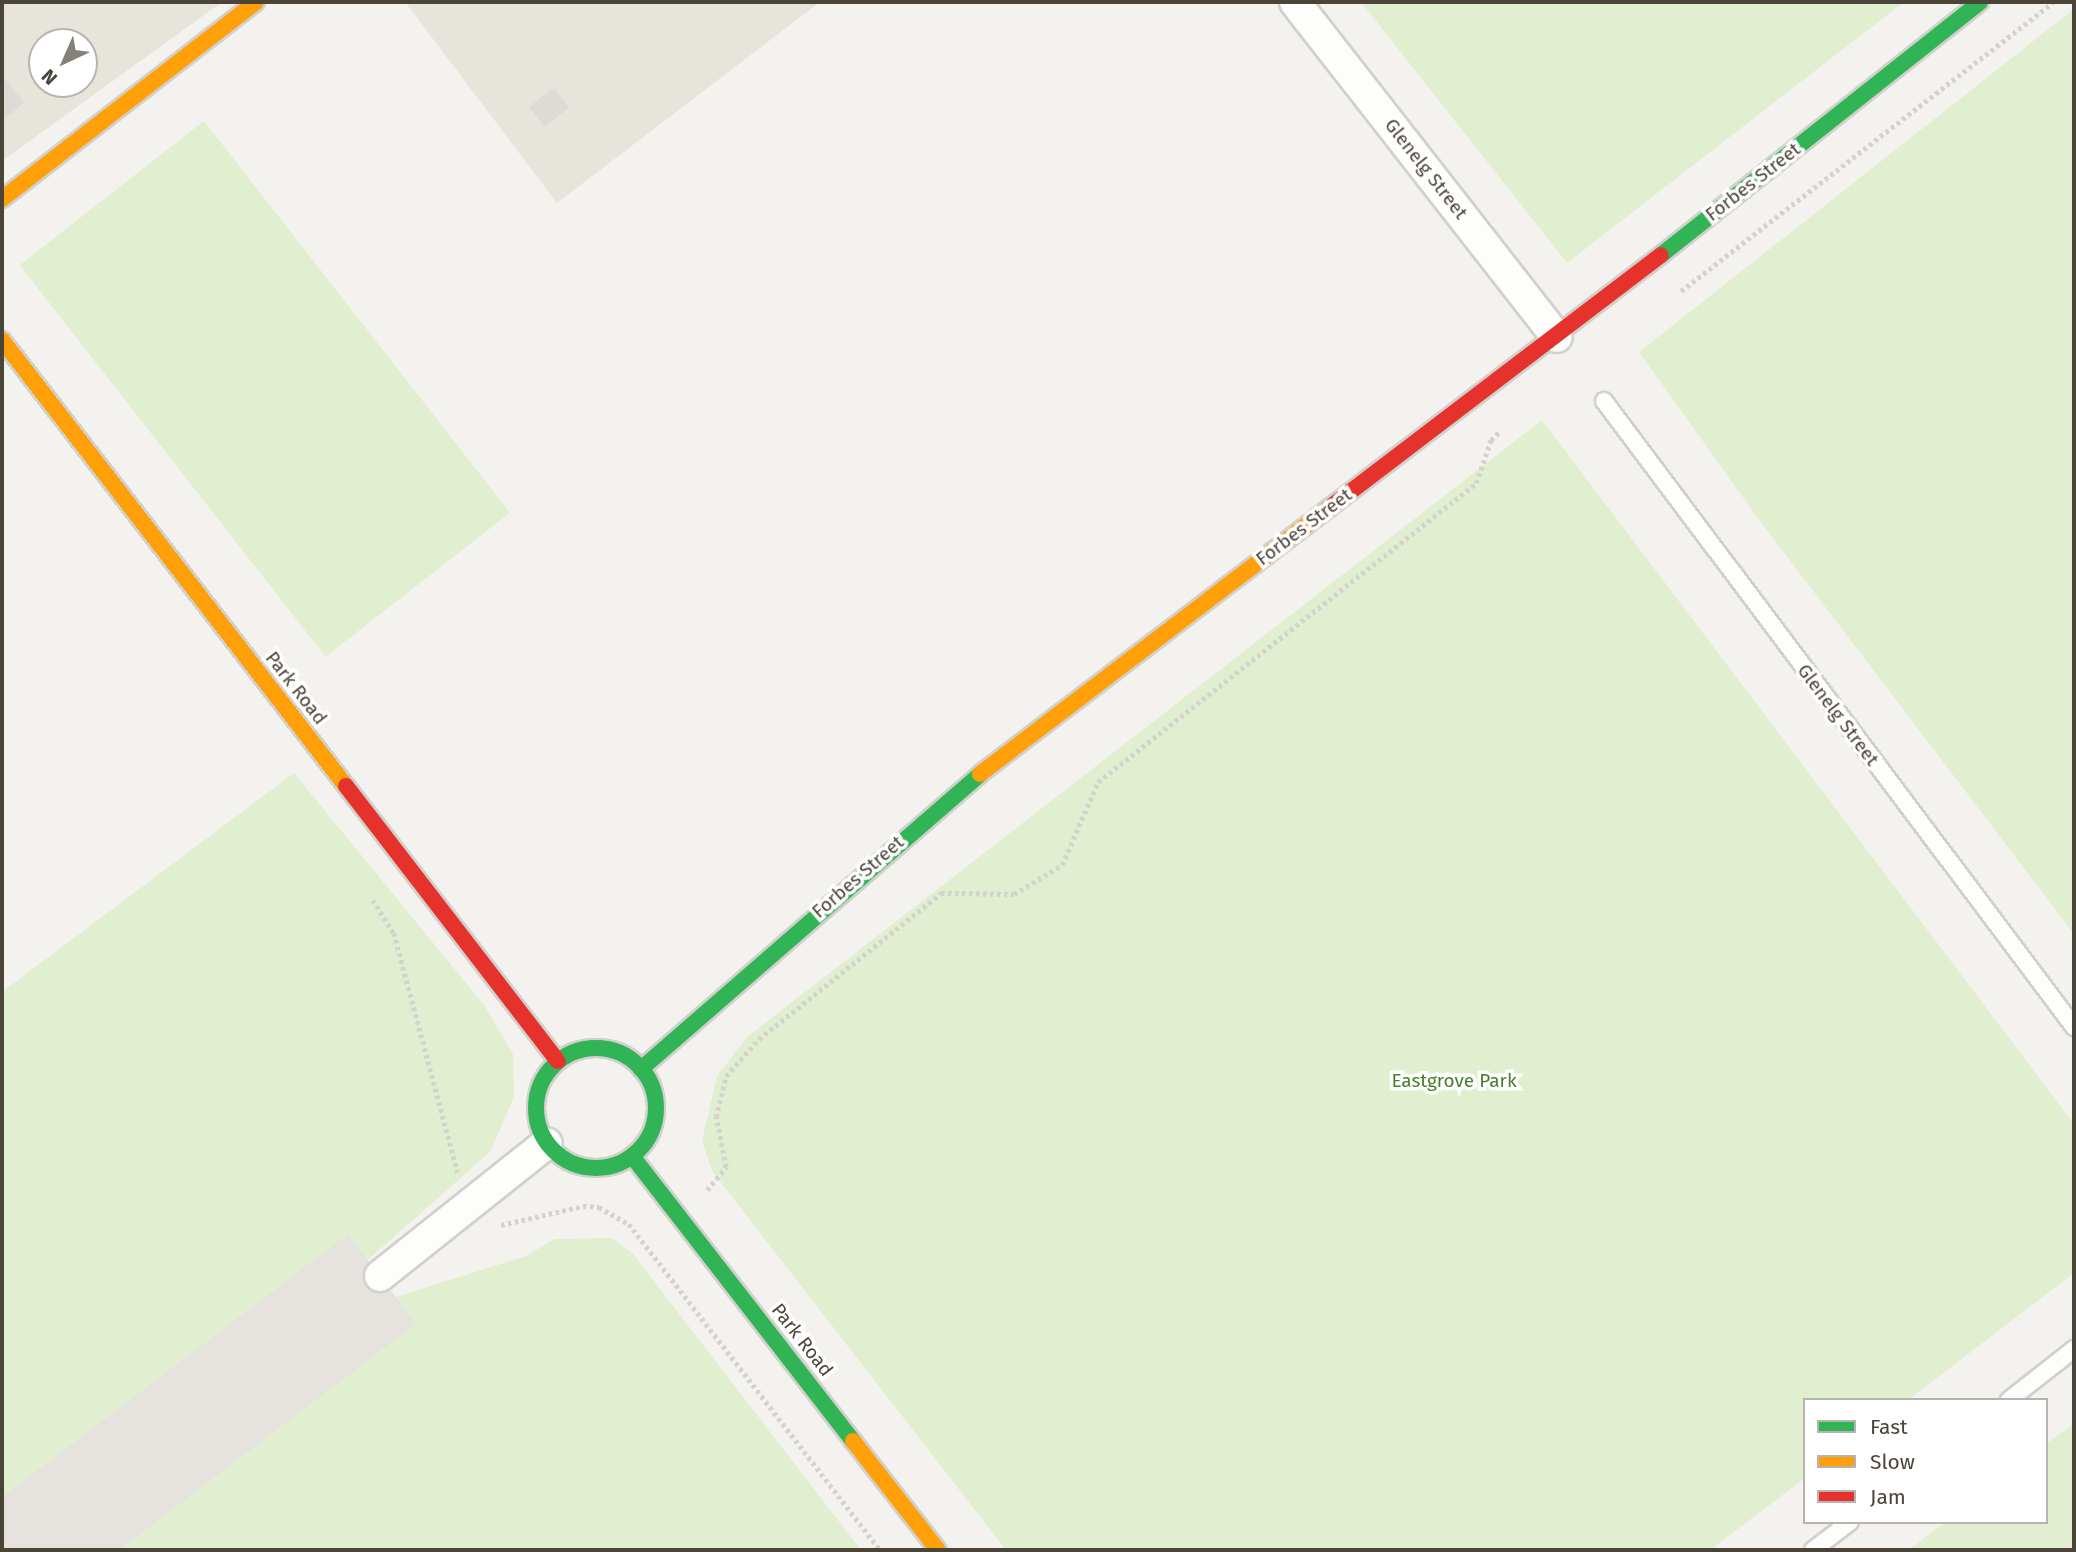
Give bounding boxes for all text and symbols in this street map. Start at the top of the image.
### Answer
north arrow [28,28,98,98]
text: N [37,64,62,90]
street label: Glenelg Street [1380,114,1472,224]
street label: Forbes Street [1701,138,1805,226]
street label: Forbes Street [1252,484,1356,570]
street label: Park Road [260,647,332,729]
street label: Glenelg Street [1792,660,1884,770]
street label: Forbes Street [807,831,909,923]
park label: Eastgrove Park [1391,1070,1517,1092]
street label: Park Road [766,1299,838,1381]
legend [1803,1398,2048,1524]
text: Fast [1870,1414,1908,1440]
text: Slow [1870,1449,1915,1475]
text: Jam [1870,1484,1906,1510]

